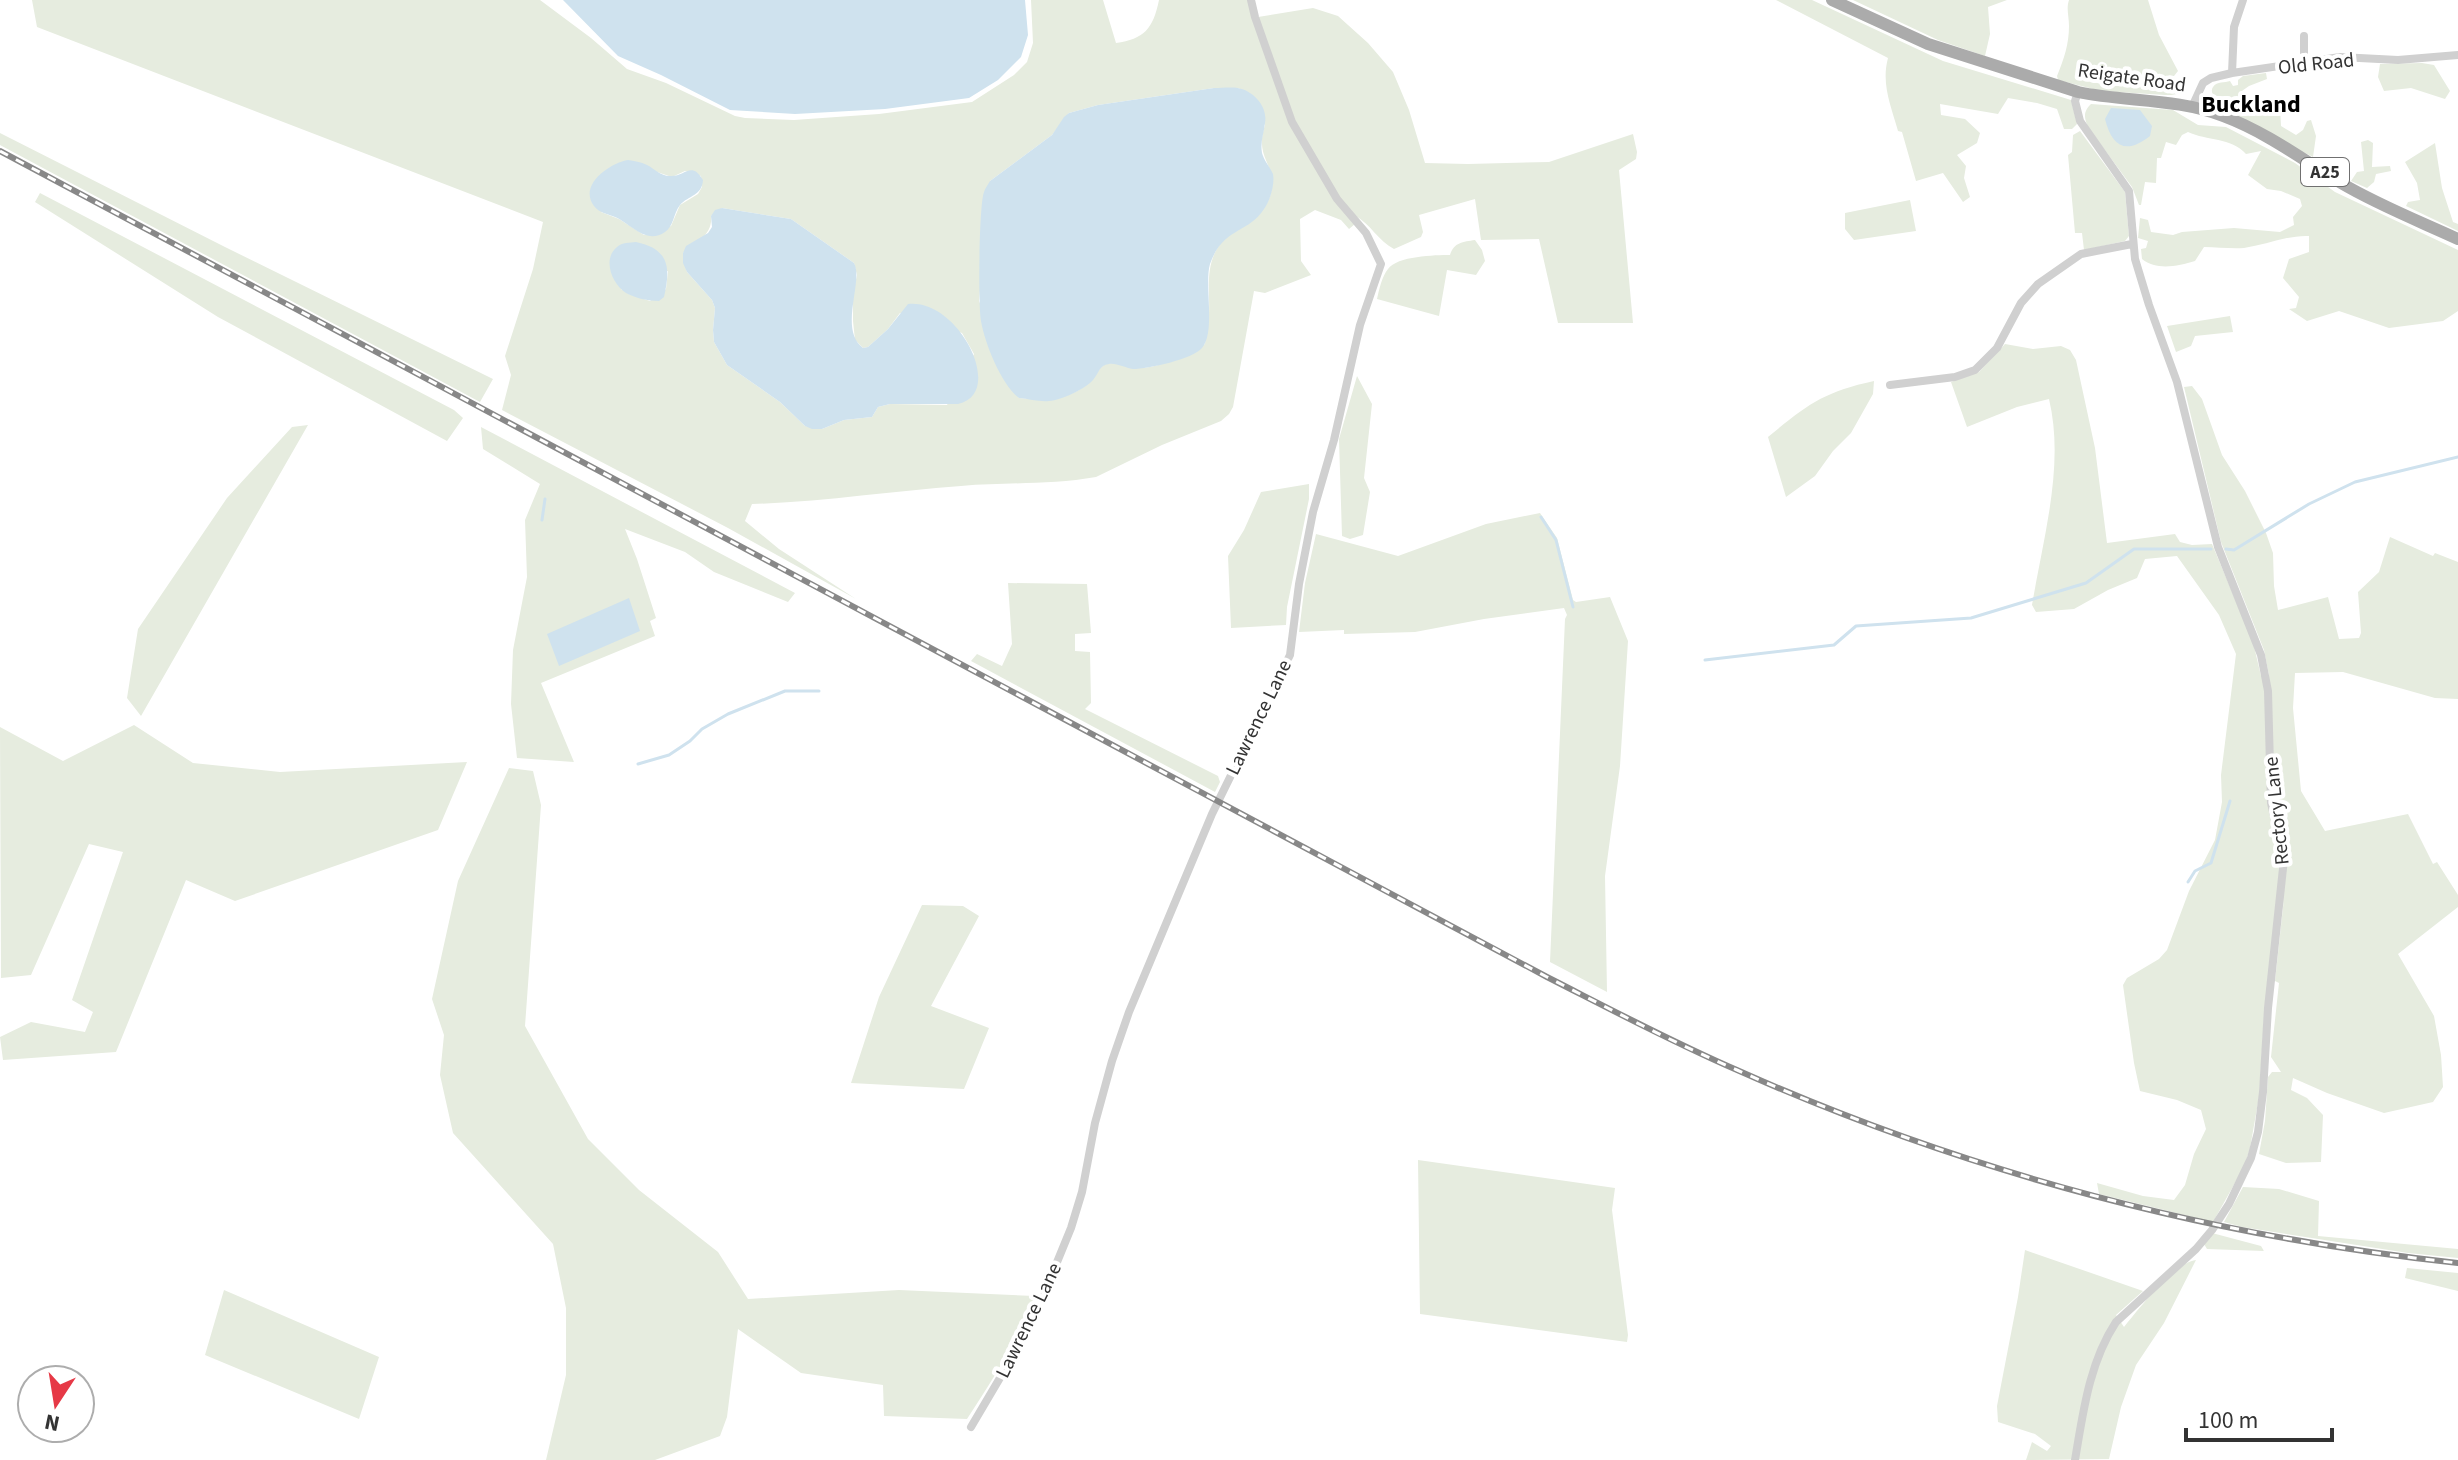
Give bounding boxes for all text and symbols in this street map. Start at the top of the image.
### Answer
street label: Old Road [2277,46,2356,82]
street label: Reigate Road [2076,57,2188,99]
district label: Buckland [2201,87,2301,122]
road number: A25 [2301,158,2349,186]
street label: Lawrence Lane [1219,655,1299,780]
street label: Rectory Lane [2257,755,2297,866]
street label: Lawrence Lane [989,1258,1069,1383]
north arrow [16,1364,96,1444]
scale bar [2186,1392,2332,1442]
text: 100 m [2198,1403,2258,1438]
text: N [42,1405,63,1440]

